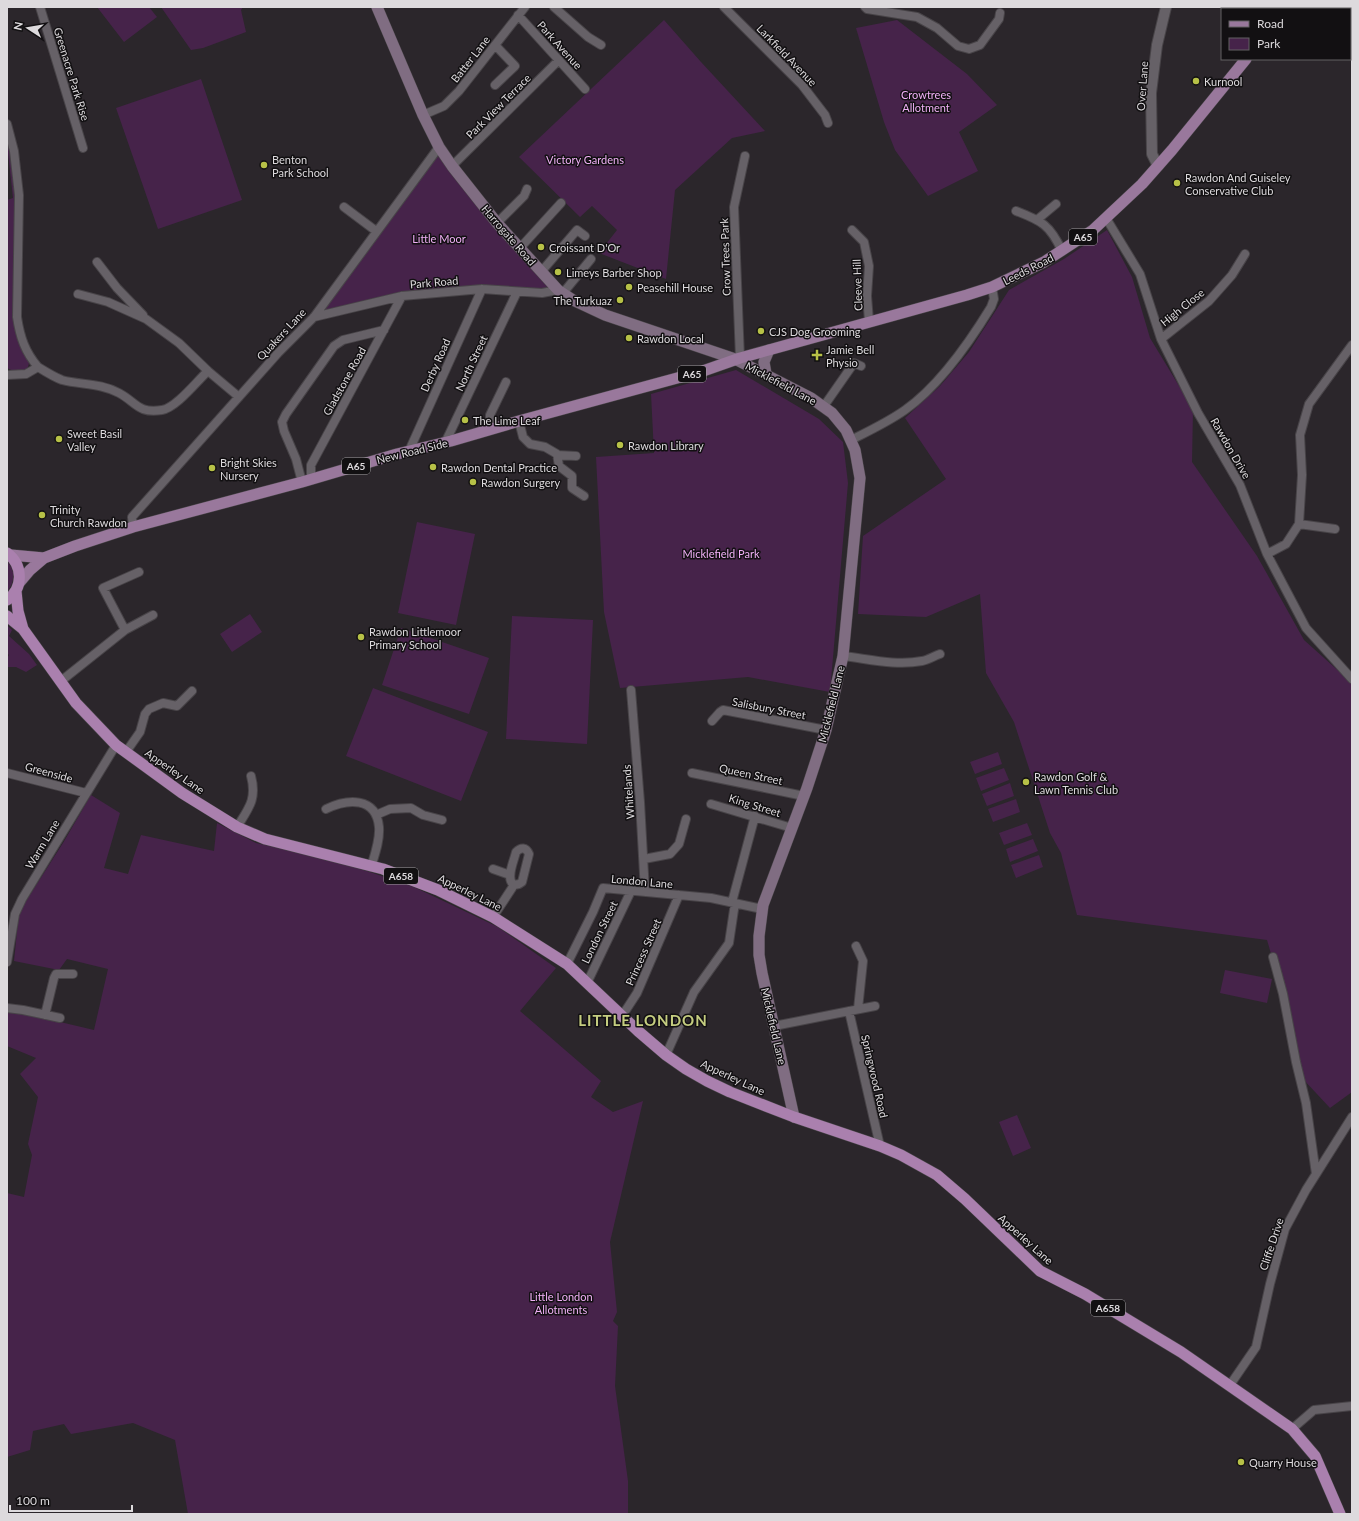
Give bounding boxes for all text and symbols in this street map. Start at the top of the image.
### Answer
north arrow [8,8,48,48]
legend [1221,8,1351,60]
text: Road [1257,16,1284,31]
street label: Park Avenue [535,18,585,72]
text: N [10,20,25,31]
street label: Larkfield Avenue [754,22,820,89]
street label: Greenacre Park Rise [52,26,92,122]
street label: Batter Lane [448,33,492,85]
text: Park [1257,36,1281,51]
street label: Over Lane [1134,61,1150,111]
street label: Park View Terrace [463,71,533,141]
place label: Kurnool [1204,75,1242,88]
marker: Kurnool [1191,76,1201,86]
park label: Crowtrees Allotment [901,88,951,114]
place label: Benton Park School [272,153,329,179]
park label: Victory Gardens [546,153,624,166]
marker: Benton Park School [259,160,269,170]
place label: Rawdon And Guiseley Conservative Club [1185,171,1291,197]
marker: Rawdon And Guiseley Conservative Club [1172,178,1182,188]
street label: Harrogate Road [479,202,539,268]
street label: Crow Trees Park [717,217,733,296]
road number: A65 [1069,229,1097,245]
park label: Little Moor [412,232,466,245]
place label: Croissant D'Or [549,241,620,254]
marker: Croissant D'Or [536,242,546,252]
street label: Leeds Road [1001,251,1055,287]
street label: Cleeve Hill [850,259,864,311]
place label: Limeys Barber Shop [566,266,662,279]
marker: Limeys Barber Shop [553,267,563,277]
street label: Park Road [409,273,459,291]
place label: Peasehill House [637,281,713,294]
marker: Peasehill House [624,282,634,292]
street label: High Close [1158,285,1207,329]
place label: The Turkuaz [554,294,612,307]
marker: The Turkuaz [615,295,625,305]
street label: Quakers Lane [254,305,308,363]
place label: CJS Dog Grooming [769,325,861,338]
marker: CJS Dog Grooming [756,326,766,336]
place label: Rawdon Local [637,332,704,345]
street label: North Street [452,333,490,393]
marker: Rawdon Local [624,333,634,343]
street label: Derby Road [418,336,452,394]
place label: Jamie Bell Physio [826,343,874,369]
street label: Gladstone Road [320,344,368,418]
marker: Jamie Bell Physio [811,349,823,361]
street label: Micklefield Lane [743,359,819,407]
road number: A65 [678,366,706,382]
place label: The Lime Leaf [473,414,541,427]
marker: The Lime Leaf [460,415,470,425]
street label: Rawdon Drive [1208,415,1254,481]
place label: Sweet Basil Valley [67,427,122,453]
marker: Sweet Basil Valley [54,434,64,444]
street label: New Road Side [375,436,449,466]
place label: Rawdon Library [628,439,704,452]
marker: Rawdon Library [615,440,625,450]
place label: Bright Skies Nursery [220,456,277,482]
road number: A65 [342,458,370,474]
place label: Rawdon Dental Practice [441,461,557,474]
marker: Rawdon Dental Practice [428,462,438,472]
marker: Bright Skies Nursery [207,463,217,473]
place label: Rawdon Surgery [481,476,560,489]
marker: Rawdon Surgery [468,477,478,487]
place label: Trinity Church Rawdon [50,503,127,529]
marker: Trinity Church Rawdon [37,510,47,520]
park label: Micklefield Park [682,547,760,560]
place label: Rawdon Littlemoor Primary School [369,625,461,651]
marker: Rawdon Littlemoor Primary School [356,632,366,642]
street label: Micklefield Lane [815,664,847,744]
street label: Salisbury Street [731,694,807,722]
street label: Apperley Lane [143,746,207,796]
street label: Greenside [24,759,74,785]
street label: Queen Street [718,761,784,787]
street label: Whitelands [620,764,636,820]
place label: Rawdon Golf & Lawn Tennis Club [1034,770,1118,796]
marker: Rawdon Golf & Lawn Tennis Club [1021,777,1031,787]
street label: King Street [727,791,783,819]
street label: Warm Lane [22,817,62,871]
road number: A658 [384,868,418,884]
street label: Apperley Lane [436,871,504,913]
street label: London Lane [611,872,674,890]
street label: London Street [578,899,620,965]
street label: Princess Street [623,917,664,987]
street label: Micklefield Lane [759,986,789,1066]
district label: LITTLE LONDON [578,1011,708,1029]
street label: Springwood Road [859,1033,891,1119]
street label: Apperley Lane [699,1057,767,1098]
street label: Apperley Lane [996,1211,1056,1267]
street label: Cliffe Drive [1256,1216,1286,1272]
park label: Little London Allotments [529,1290,593,1316]
road number: A658 [1091,1300,1125,1316]
place label: Quarry House [1249,1456,1317,1469]
marker: Quarry House [1236,1457,1246,1467]
scale bar [10,1487,132,1513]
text: 100 m [16,1493,50,1508]

